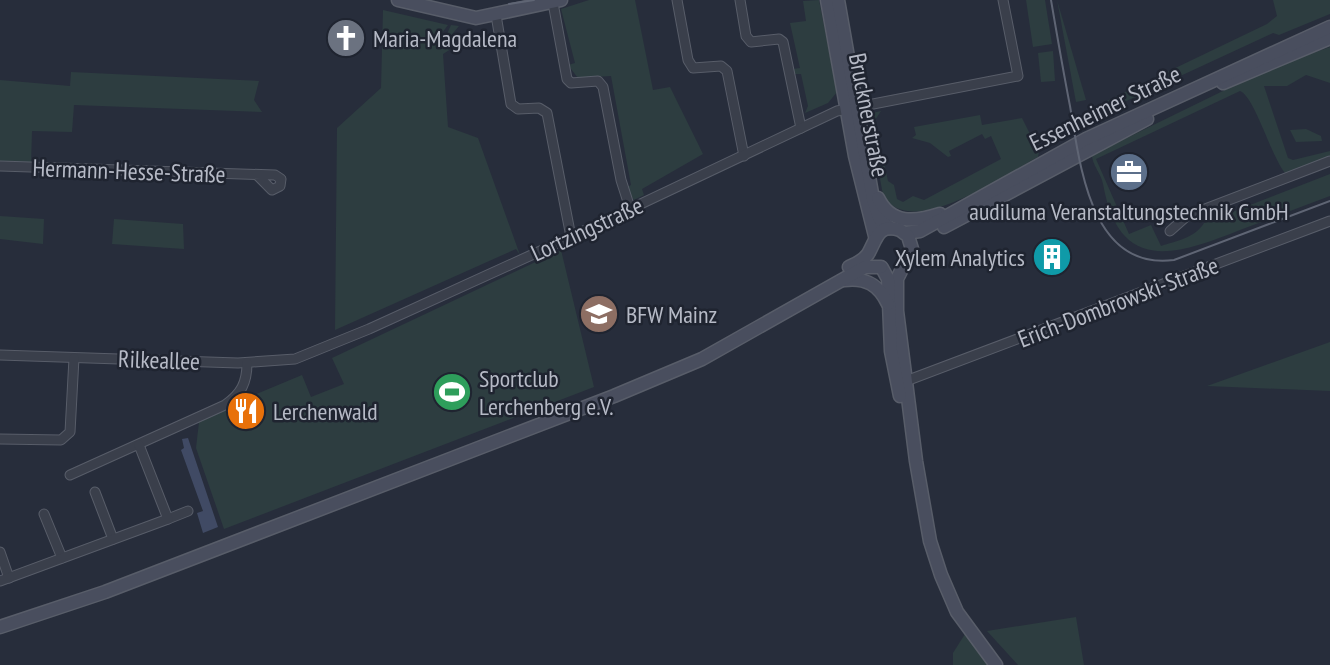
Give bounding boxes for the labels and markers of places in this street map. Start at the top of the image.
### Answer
church icon: Maria-Magdalena [325,17,367,59]
place label: Maria-Magdalena [373,23,517,54]
office icon: audiluma Veranstaltungstechnik GmbH [1108,151,1150,193]
place label: audiluma Veranstaltungstechnik GmbH [969,196,1289,227]
building icon: Xylem Analytics [1031,236,1073,278]
place label: Xylem Analytics [895,242,1025,273]
school or university icon: BFW Mainz [578,293,620,335]
place label: BFW Mainz [626,299,717,330]
place label: Sportclub Lerchenberg e.V. [479,363,614,422]
sports icon: Sportclub Lerchenberg e.V. [431,371,473,413]
restaurant icon: Lerchenwald [225,390,267,432]
place label: Lerchenwald [273,396,378,427]

